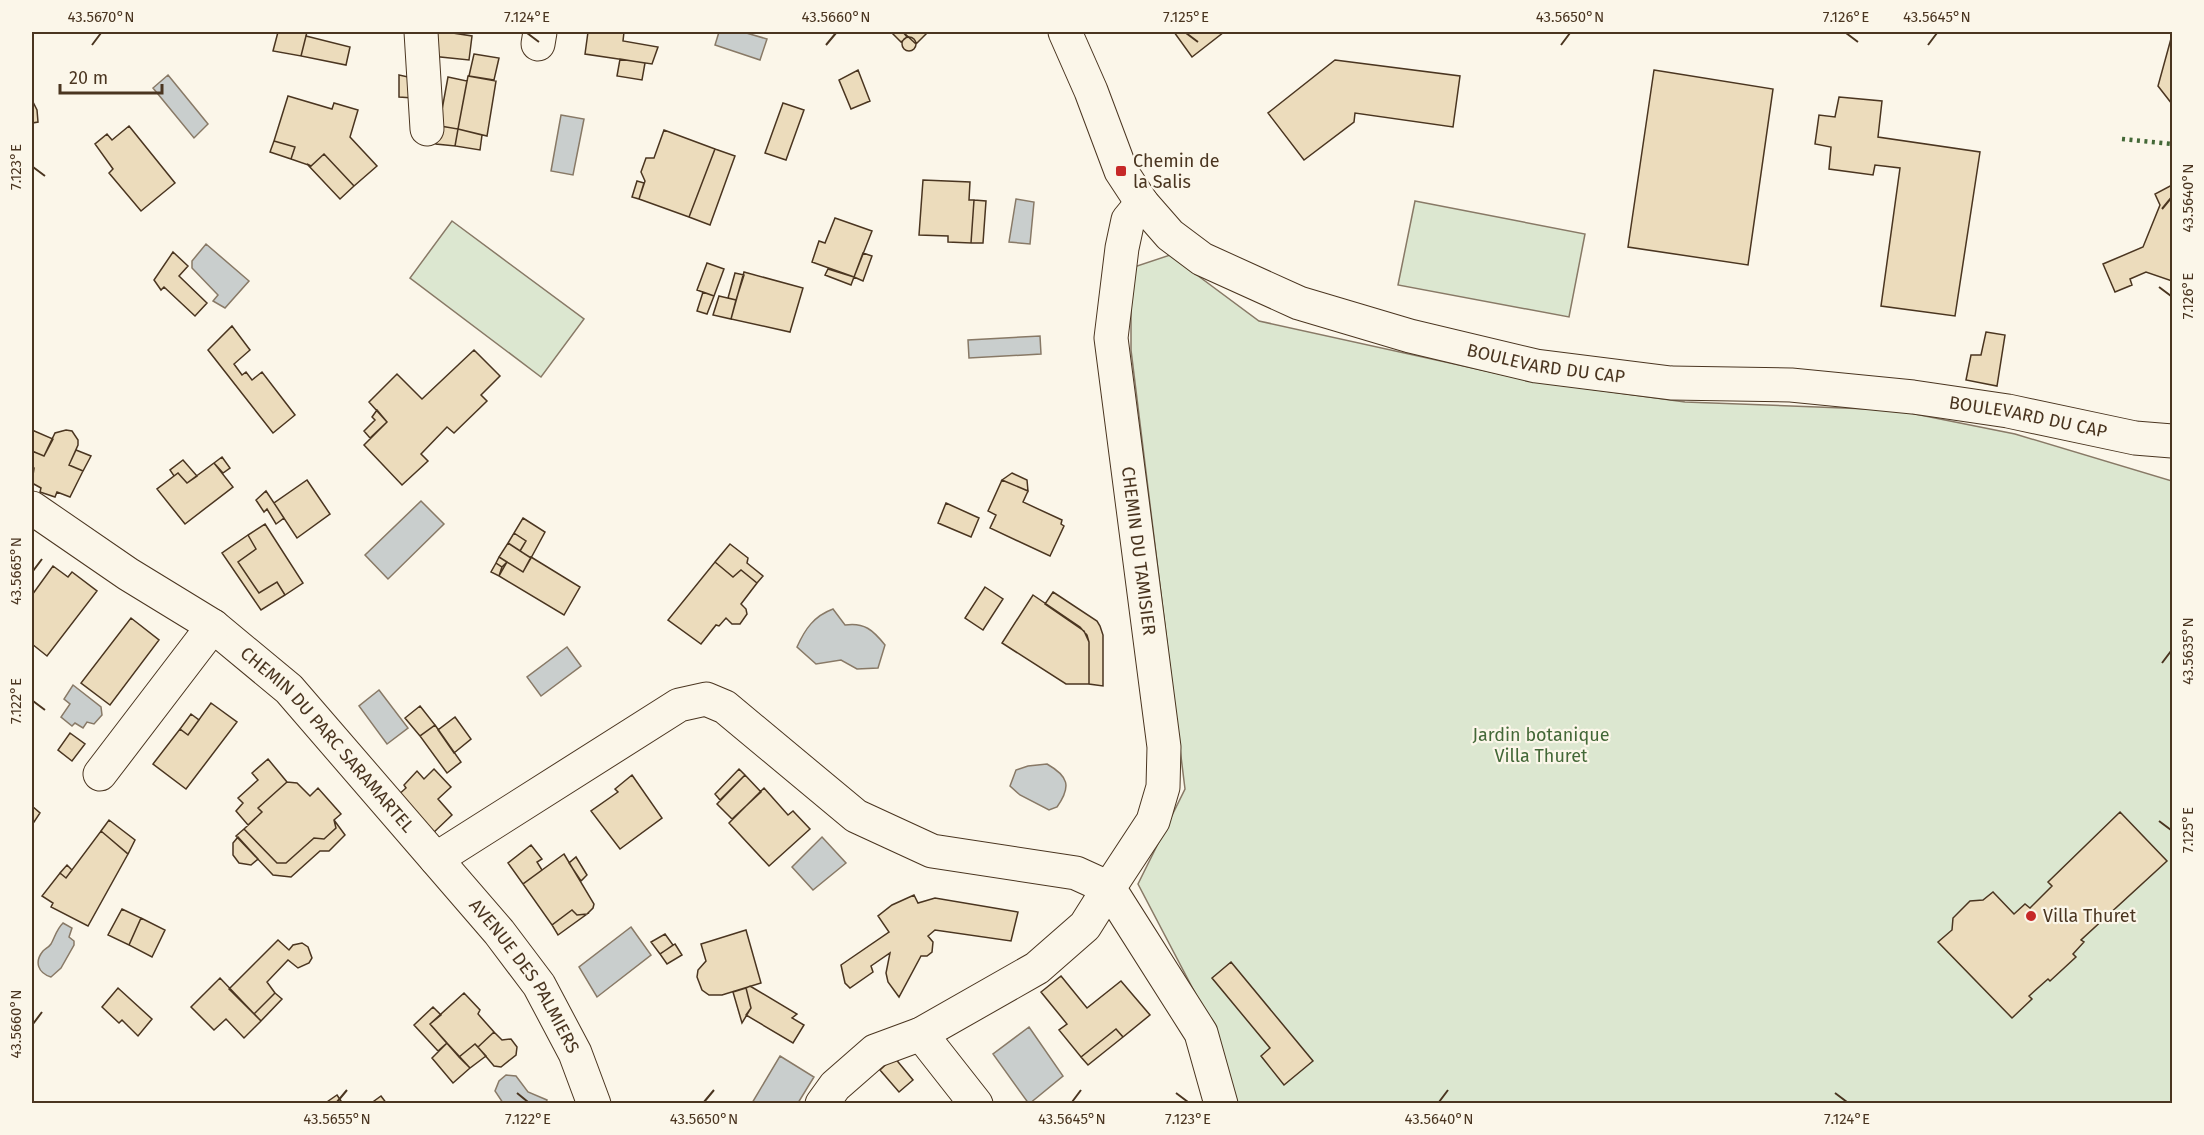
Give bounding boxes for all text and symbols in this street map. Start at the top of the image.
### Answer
text: 43.5670°N [67,8,135,26]
text: 7.124°E [504,8,550,26]
text: 43.5660°N [802,8,870,26]
text: 7.125°E [1163,8,1209,26]
text: 43.5650°N [1536,8,1604,26]
text: 7.126°E [1823,8,1869,26]
text: 43.5645°N [1903,8,1971,26]
scale bar [60,57,162,95]
text: 20 m [69,67,108,89]
text: 7.123°E [7,144,25,190]
place label: Chemin de la Salis [1133,150,1220,193]
marker: Chemin de la Salis [1114,164,1128,178]
text: 43.5640°N [2179,164,2197,232]
text: 7.126°E [2179,273,2197,319]
street label: BOULEVARD DU CAP [1465,339,1626,388]
street label: BOULEVARD DU CAP [1948,391,2109,443]
street label: CHEMIN DU TAMISIER [1117,465,1160,637]
text: 43.5665°N [7,537,25,605]
text: 43.5635°N [2179,617,2197,685]
street label: CHEMIN DU PARC SARAMARTEL [236,642,419,837]
text: 7.122°E [7,678,25,724]
park label: Jardin botanique Villa Thuret [1473,724,1609,767]
text: 7.125°E [2179,807,2197,853]
street label: AVENUE DES PALMIERS [464,894,584,1057]
place label: Villa Thuret [2043,905,2137,927]
marker: Villa Thuret [2024,909,2038,923]
text: 43.5660°N [7,990,25,1058]
text: 43.5655°N [303,1110,371,1128]
text: 7.122°E [505,1110,551,1128]
text: 43.5650°N [670,1110,738,1128]
text: 43.5645°N [1038,1110,1106,1128]
text: 7.123°E [1165,1110,1211,1128]
text: 43.5640°N [1405,1110,1473,1128]
text: 7.124°E [1824,1110,1870,1128]

